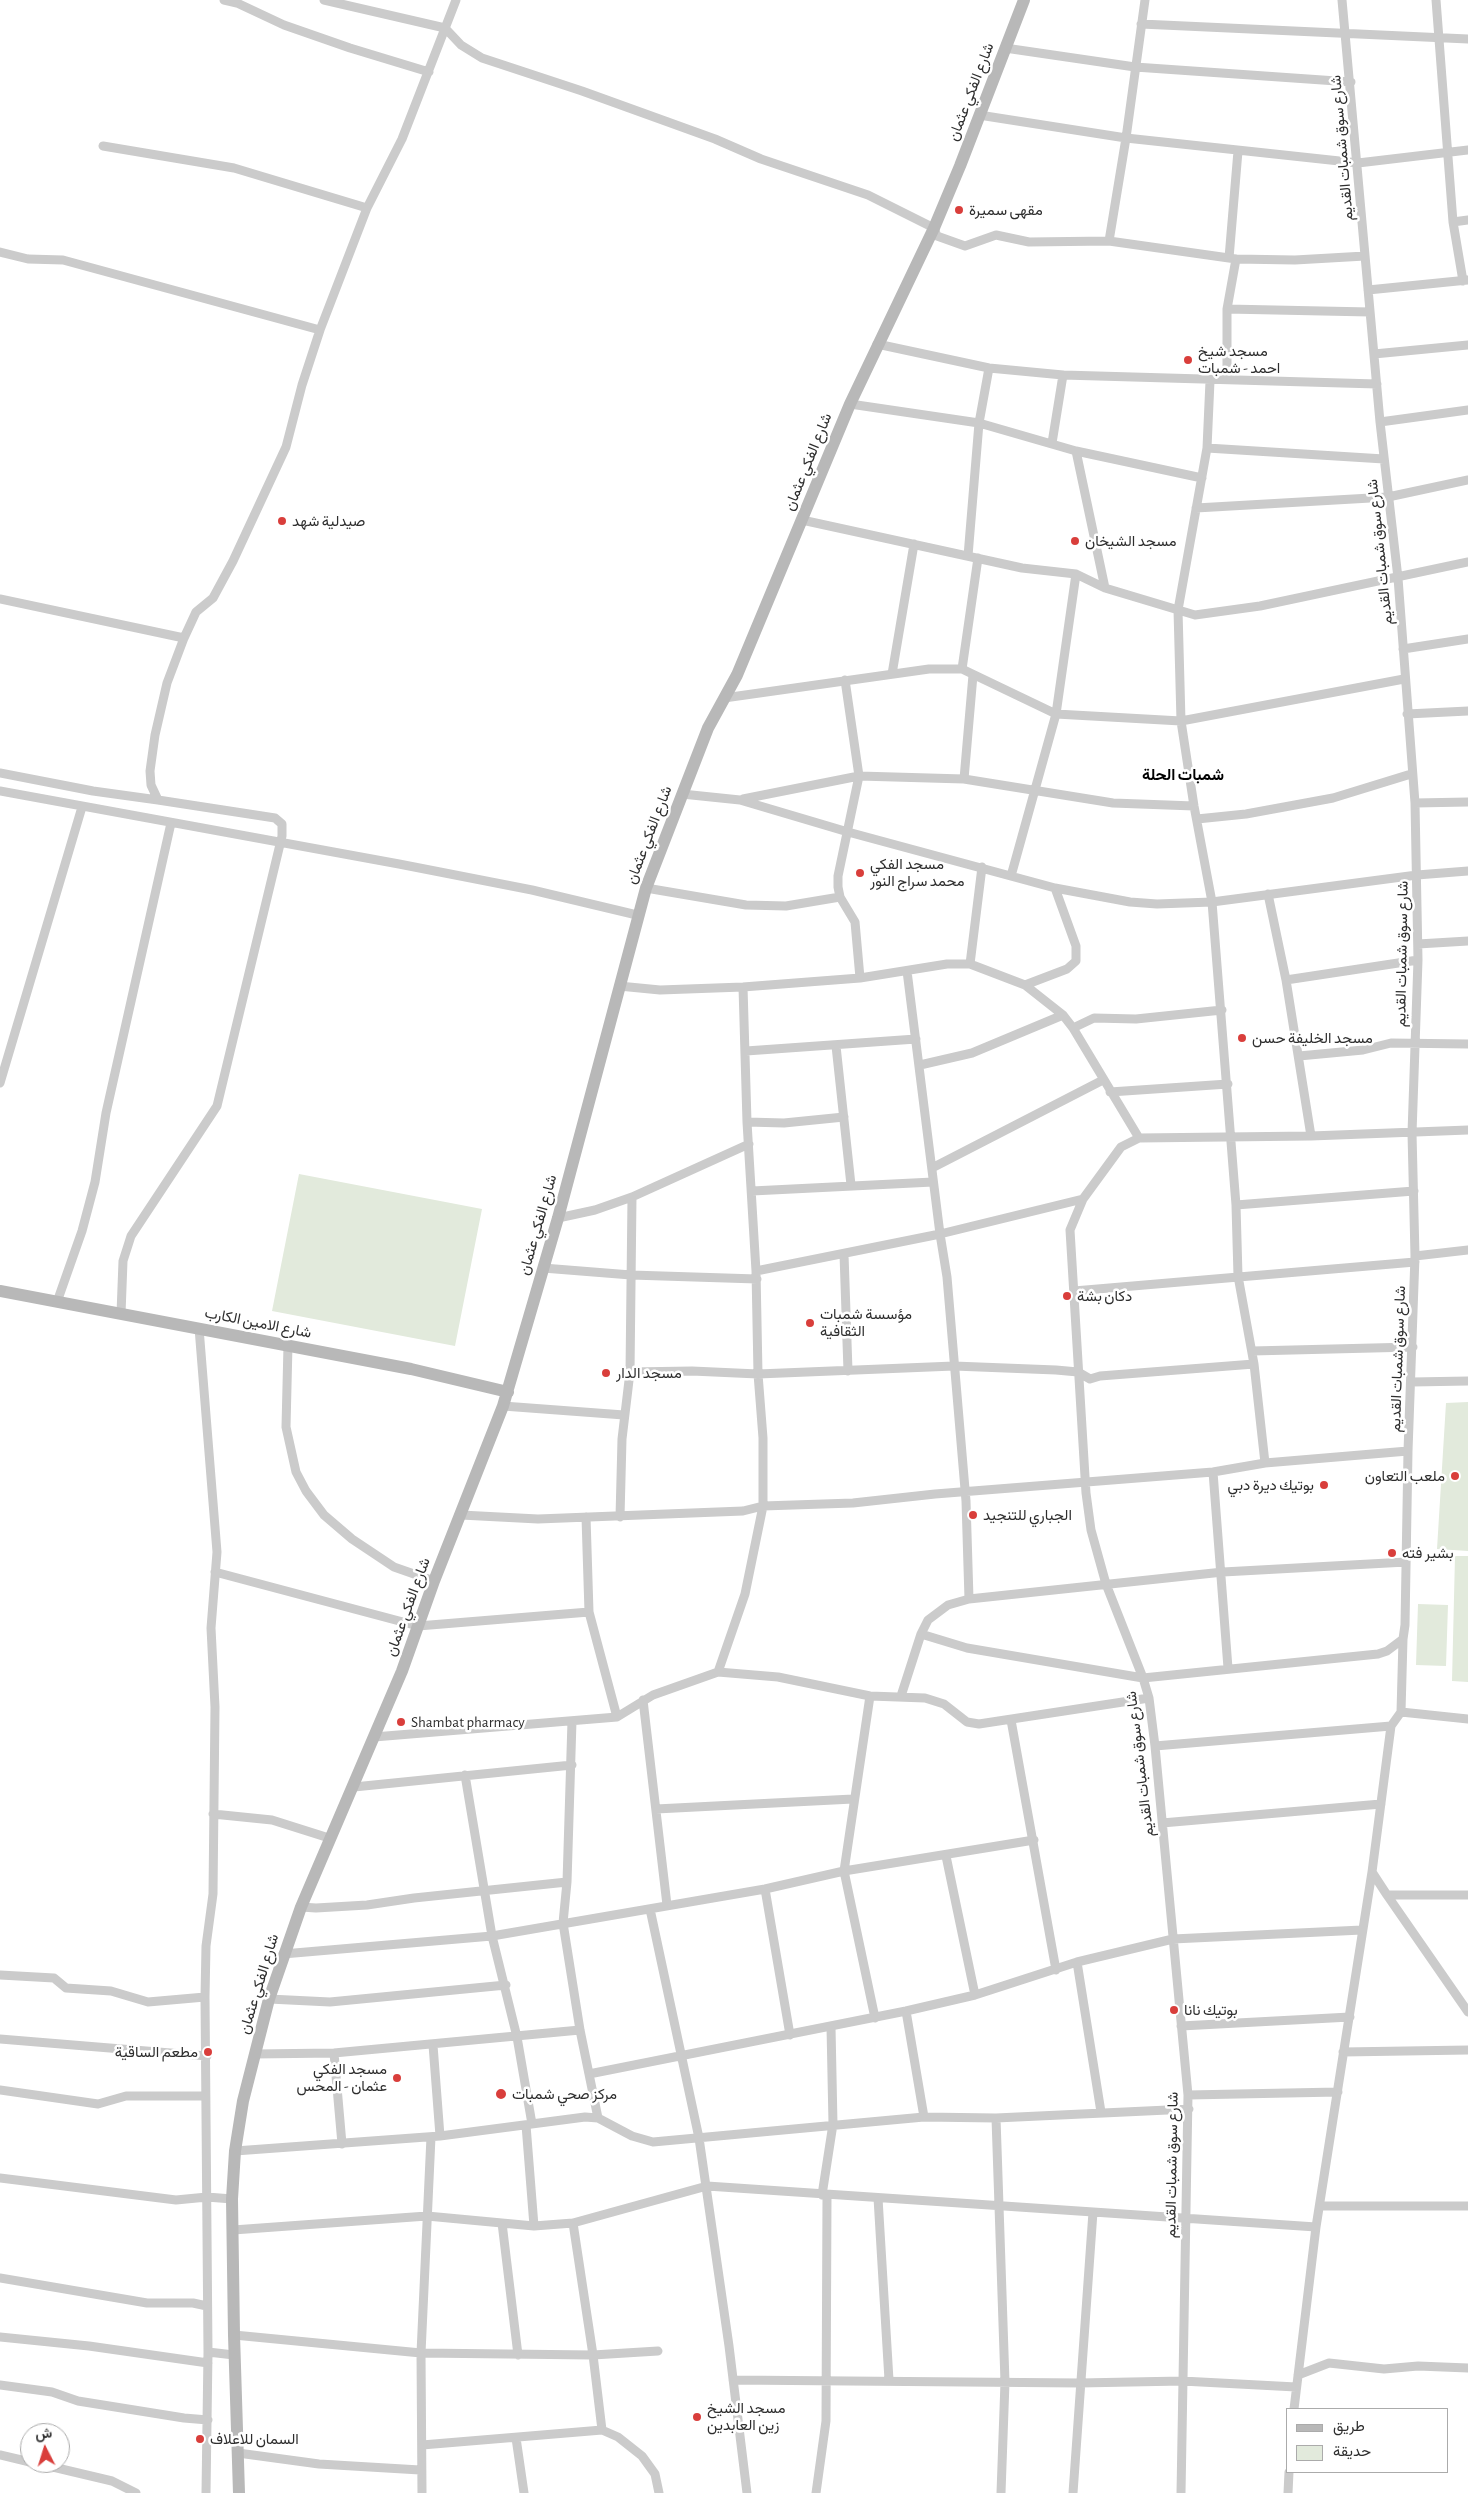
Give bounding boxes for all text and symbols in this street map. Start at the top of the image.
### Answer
street label: شارع الفكي عثمان [944,40,998,144]
street label: شارع سوق شمبات القديم [1327,74,1357,222]
place label: مقهى سميرة [969,201,1043,219]
marker: مقهى سميرة [953,204,965,216]
place label: مسجد شيخ احمد - شمبات [1198,342,1280,377]
marker: مسجد شيخ احمد - شمبات [1182,354,1194,366]
street label: شارع الفكي عثمان [780,411,836,513]
street label: شارع سوق شمبات القديم [1363,478,1397,626]
place label: صيدلية شهد [292,512,365,530]
marker: صيدلية شهد [276,515,288,527]
place label: مسجد الشيخان [1085,532,1177,550]
marker: مسجد الشيخان [1069,535,1081,547]
district label: شمبات الحلة [1142,765,1224,785]
street label: شارع الفكي عثمان [622,783,676,887]
place label: مسجد الفكي محمد سراج النور [870,855,965,890]
marker: مسجد الفكي محمد سراج النور [854,867,866,879]
street label: شارع سوق شمبات القديم [1392,881,1412,1027]
place label: مسجد الخليفة حسن [1252,1029,1373,1047]
marker: مسجد الخليفة حسن [1236,1032,1248,1044]
street label: شارع الفكي عثمان [515,1173,561,1277]
street label: شارع سوق شمبات القديم [1386,1285,1410,1433]
place label: دكان بشة [1077,1287,1132,1305]
marker: دكان بشة [1061,1290,1073,1302]
street label: شارع الامين الكارب [203,1304,313,1342]
place label: مؤسسة شمبات الثقافية [820,1305,912,1340]
marker: مؤسسة شمبات الثقافية [804,1317,816,1329]
place label: مسجد الدار [616,1364,682,1382]
marker: مسجد الدار [600,1367,612,1379]
place label: ملعب التعاون [1365,1467,1445,1485]
marker: ملعب التعاون [1449,1470,1461,1482]
place label: بوتيك ديرة دبي [1228,1476,1314,1494]
marker: بوتيك ديرة دبي [1318,1479,1330,1491]
place label: الجباري للتنجيد [983,1506,1072,1524]
marker: الجباري للتنجيد [967,1509,979,1521]
place label: بشير فته [1402,1544,1454,1562]
marker: بشير فته [1386,1547,1398,1559]
street label: شارع الفكي عثمان [382,1555,434,1659]
street label: شارع سوق شمبات القديم [1122,1690,1158,1838]
place label: Shambat pharmacy [411,1713,525,1731]
marker: Shambat pharmacy [395,1716,407,1728]
street label: شارع الفكي عثمان [235,1932,283,2036]
place label: بوتيك نانا [1184,2001,1238,2019]
marker: بوتيك نانا [1168,2004,1180,2016]
place label: مطعم الساقية [115,2043,198,2061]
marker: مطعم الساقية [202,2046,214,2058]
place label: مسجد الفكي عثمان - المحس [296,2060,387,2095]
marker: مسجد الفكي عثمان - المحس [391,2072,403,2084]
place label: مركز صحي شمبات [512,2085,617,2103]
marker: مركز صحي شمبات [494,2087,508,2101]
street label: شارع سوق شمبات القديم [1162,2092,1182,2238]
place label: مسجد الشيخ زين العابدين [707,2399,785,2434]
legend [1286,2408,1448,2473]
marker: مسجد الشيخ زين العابدين [691,2411,703,2423]
text: طريق [1333,2419,1365,2434]
north arrow [20,2423,70,2473]
text: ش [35,2426,53,2442]
place label: السمان للاعلاف [210,2430,299,2448]
marker: السمان للاعلاف [194,2433,206,2445]
text: حديقة [1333,2444,1371,2459]

